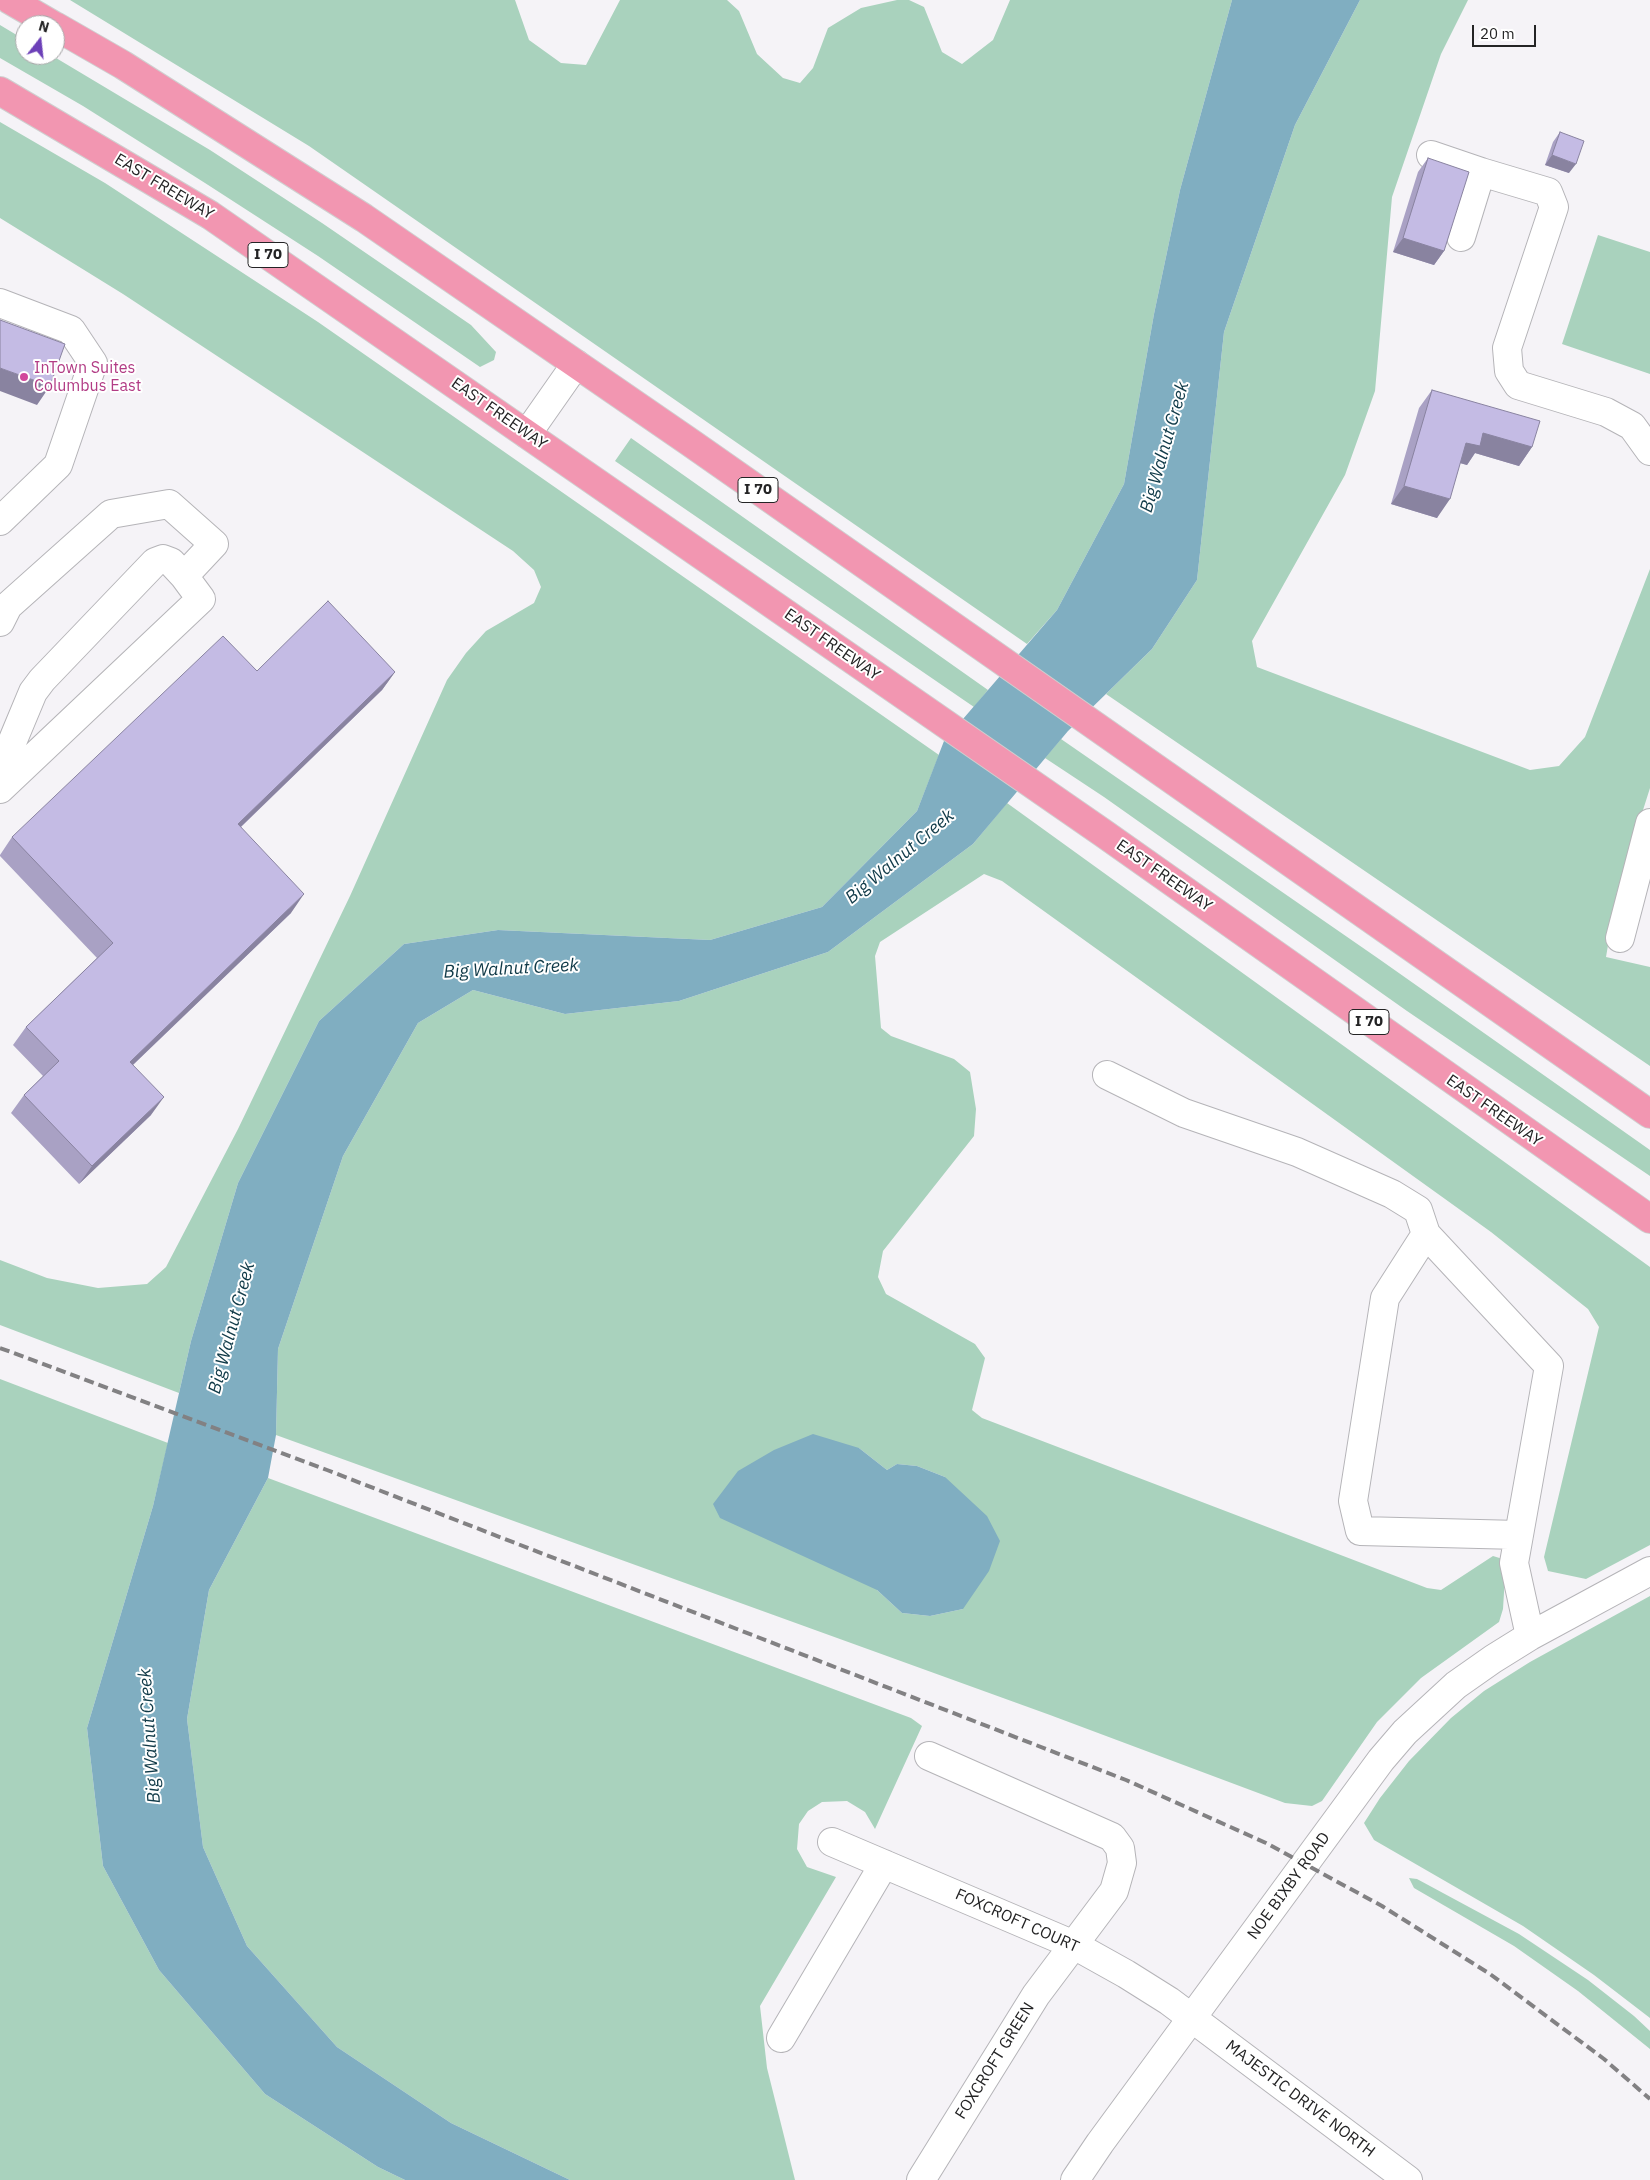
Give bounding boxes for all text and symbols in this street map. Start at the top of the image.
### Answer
north arrow [15,15,65,65]
scale bar [1475,15,1539,47]
text: N [36,16,51,37]
text: 20 m [1480,24,1515,43]
street label: EAST FREEWAY [111,150,217,224]
road number: I 70 [248,242,288,268]
place label: InTown Suites Columbus East [34,358,141,396]
marker: InTown Suites Columbus East [18,371,30,383]
street label: EAST FREEWAY [447,374,551,454]
water label: Big Walnut Creek [1136,379,1194,515]
road number: I 70 [738,478,778,502]
street label: EAST FREEWAY [780,605,884,685]
water label: Big Walnut Creek [841,805,959,909]
street label: EAST FREEWAY [1112,836,1216,916]
water label: Big Walnut Creek [443,955,579,983]
road number: I 70 [1349,1010,1389,1034]
street label: EAST FREEWAY [1442,1071,1546,1151]
water label: Big Walnut Creek [204,1260,260,1396]
water label: Big Walnut Creek [135,1668,165,1804]
street label: NOE BIXBY ROAD [1244,1829,1334,1943]
street label: FOXCROFT COURT [952,1885,1082,1957]
street label: FOXCROFT GREEN [951,1999,1039,2123]
street label: MAJESTIC DRIVE NORTH [1221,2036,1379,2162]

